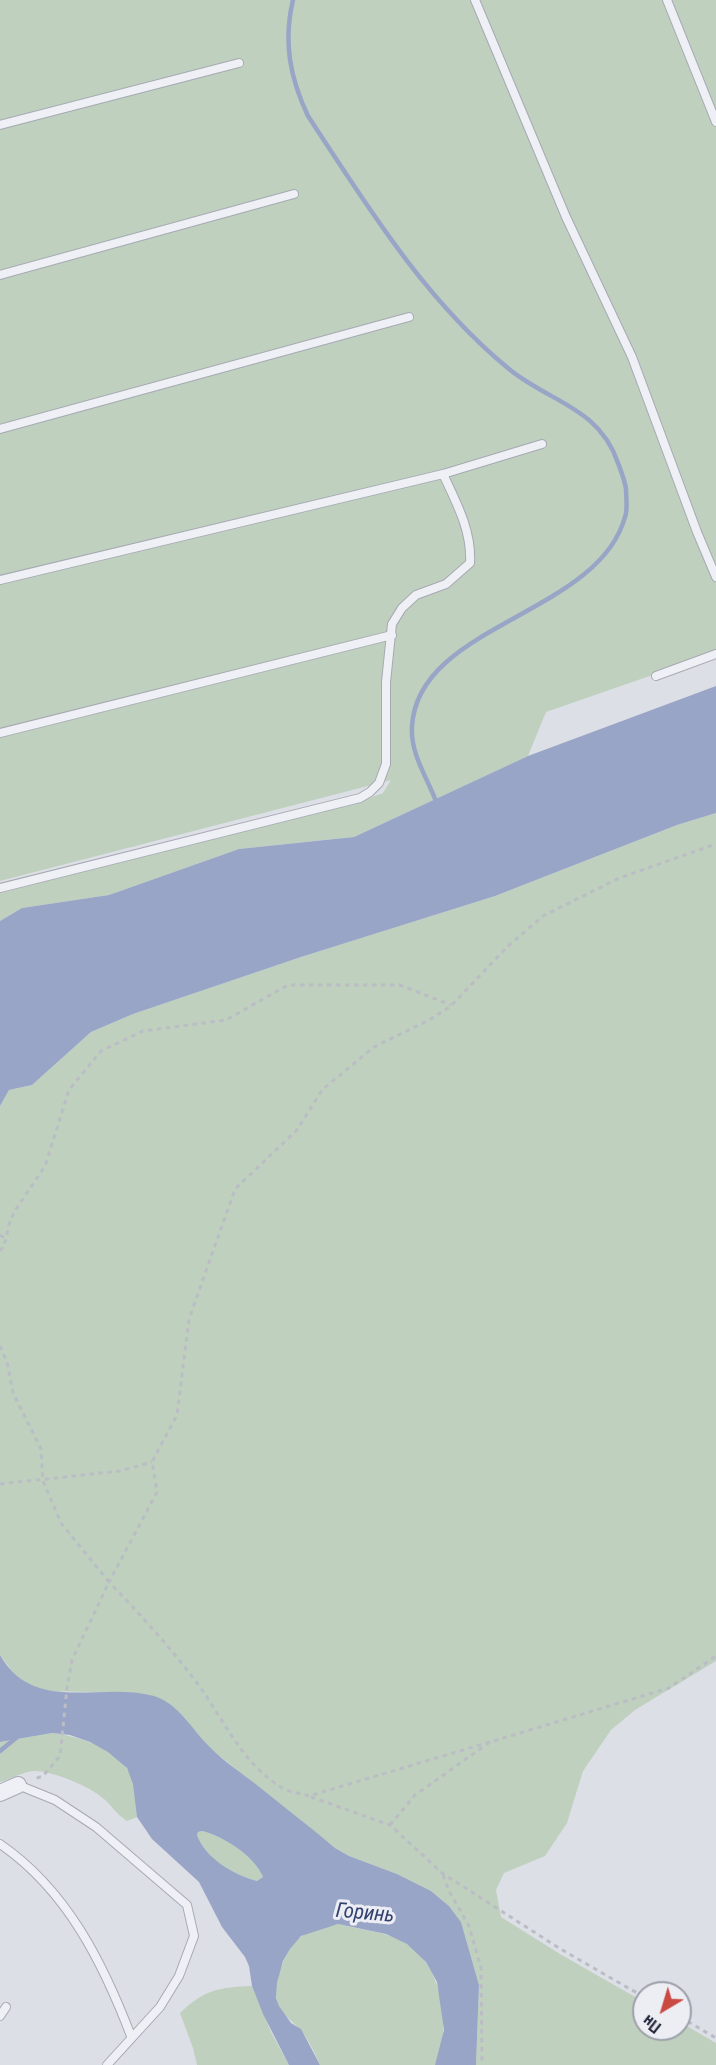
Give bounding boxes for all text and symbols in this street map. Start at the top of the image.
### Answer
water label: Горинь [335,1899,395,1929]
north arrow [632,1981,692,2041]
text: Пн [639,2011,665,2037]

